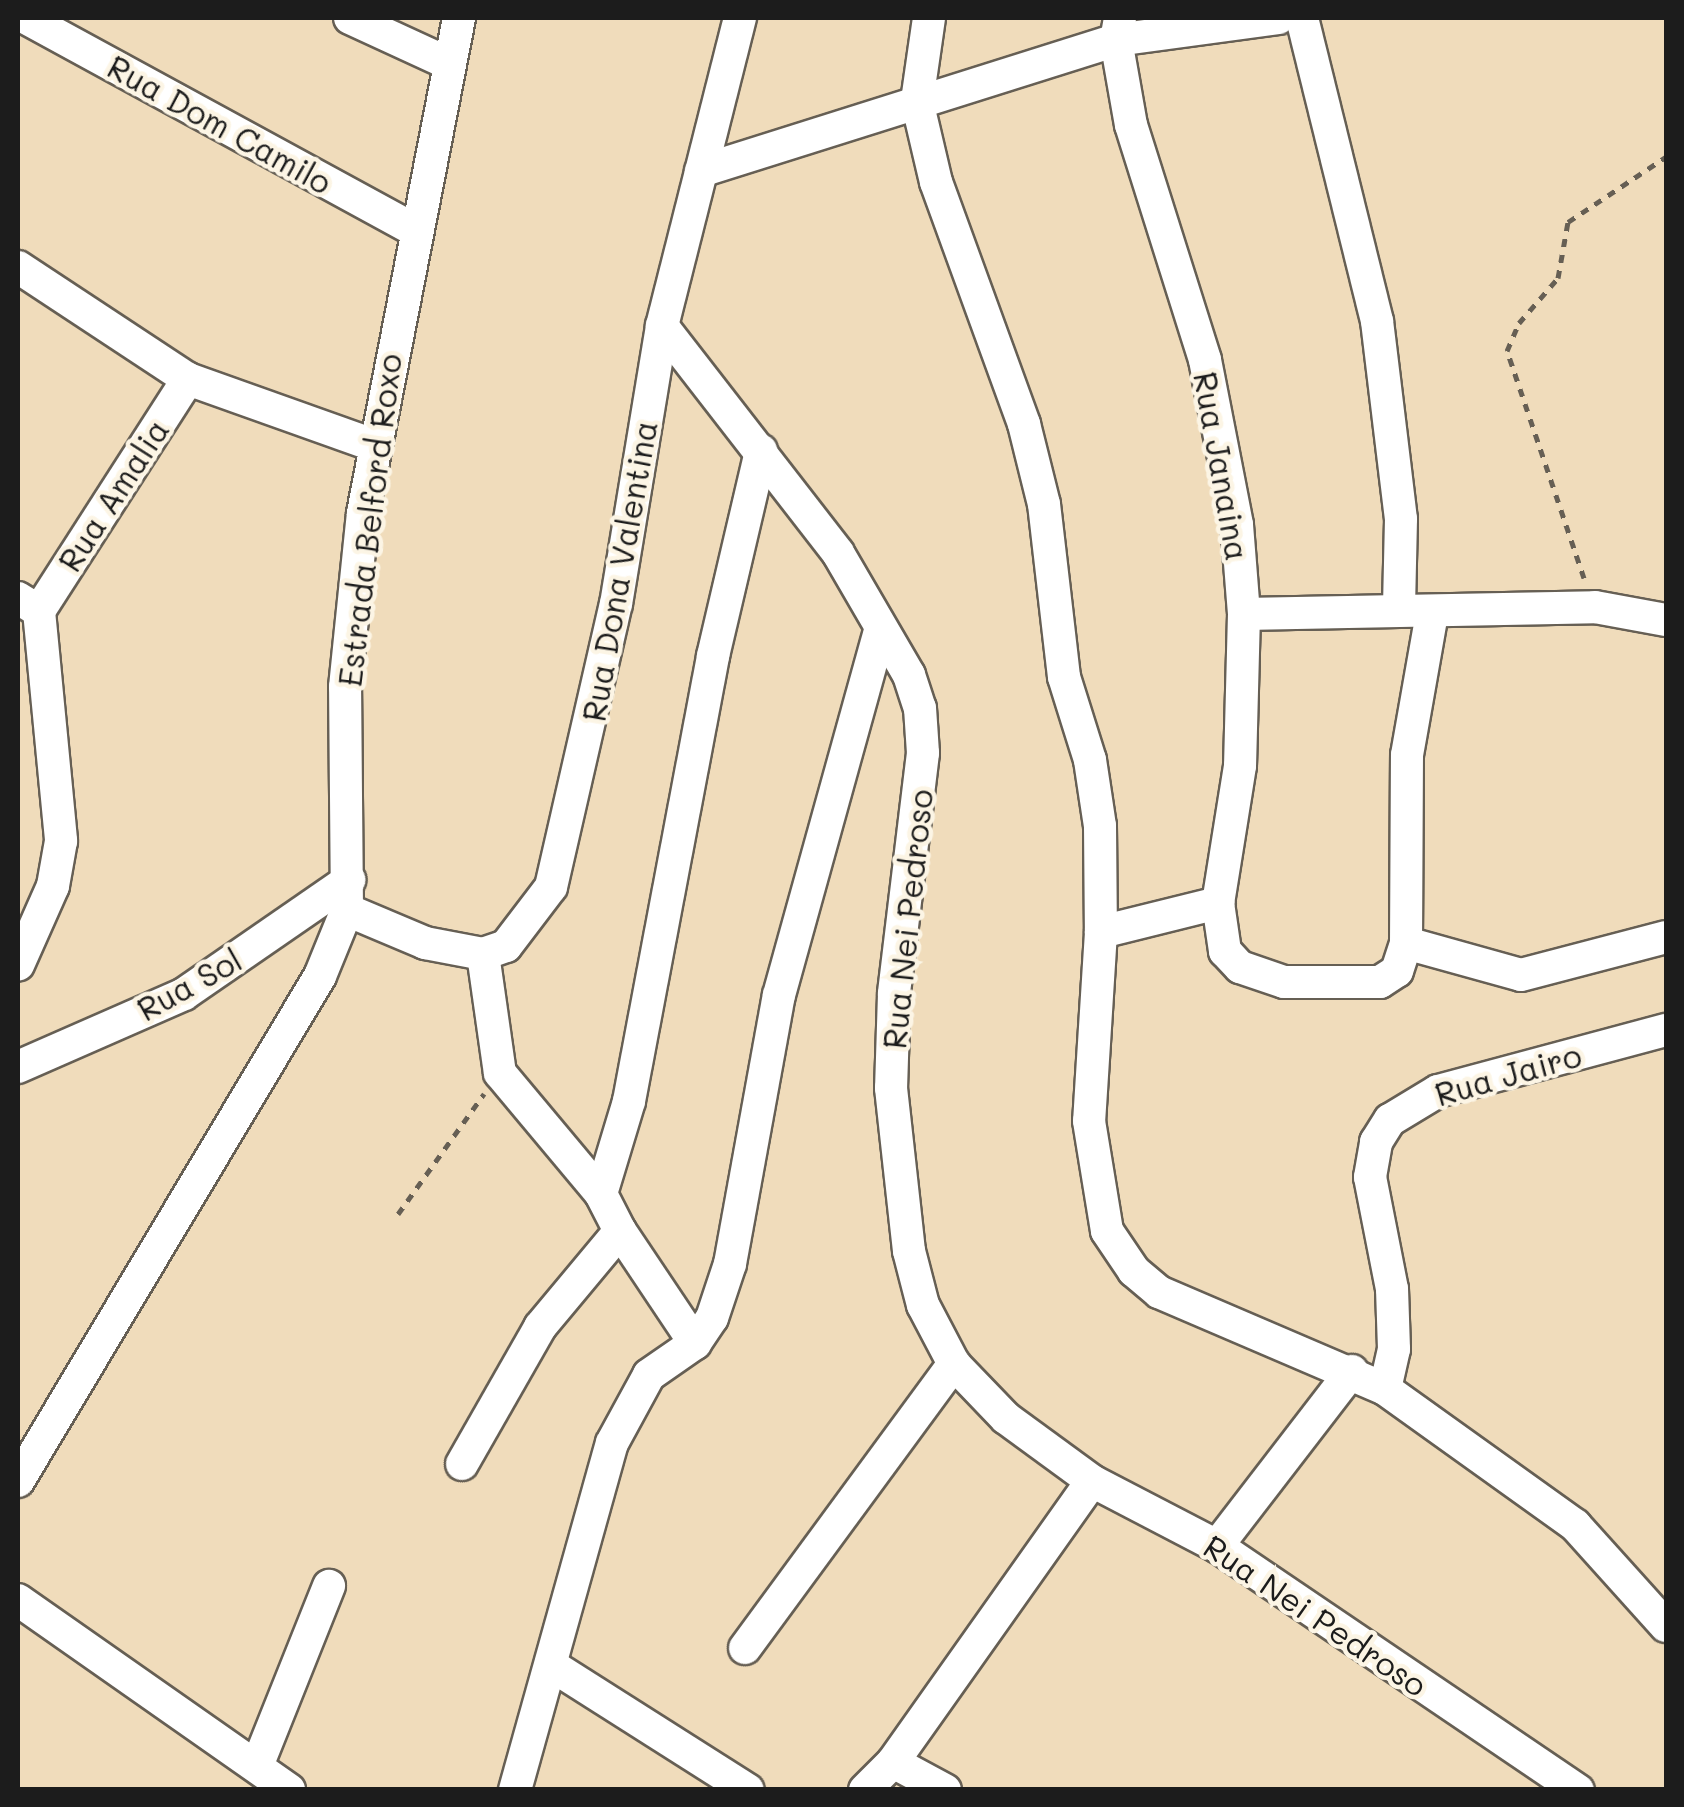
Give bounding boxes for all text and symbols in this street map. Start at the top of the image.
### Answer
street label: Rua Dom Camilo [101,47,339,201]
street label: Estrada Belford Roxo [330,351,408,689]
street label: Rua Janaina [1187,369,1257,563]
street label: Rua Amalia [50,412,176,578]
street label: Rua Dona Valentina [574,418,664,724]
street label: Rua Nei Pedroso [874,787,940,1051]
street label: Rua Sol [130,940,248,1028]
street label: Rua Jairo [1430,1035,1586,1113]
street label: Rua Nei Pedroso [1197,1526,1435,1704]

